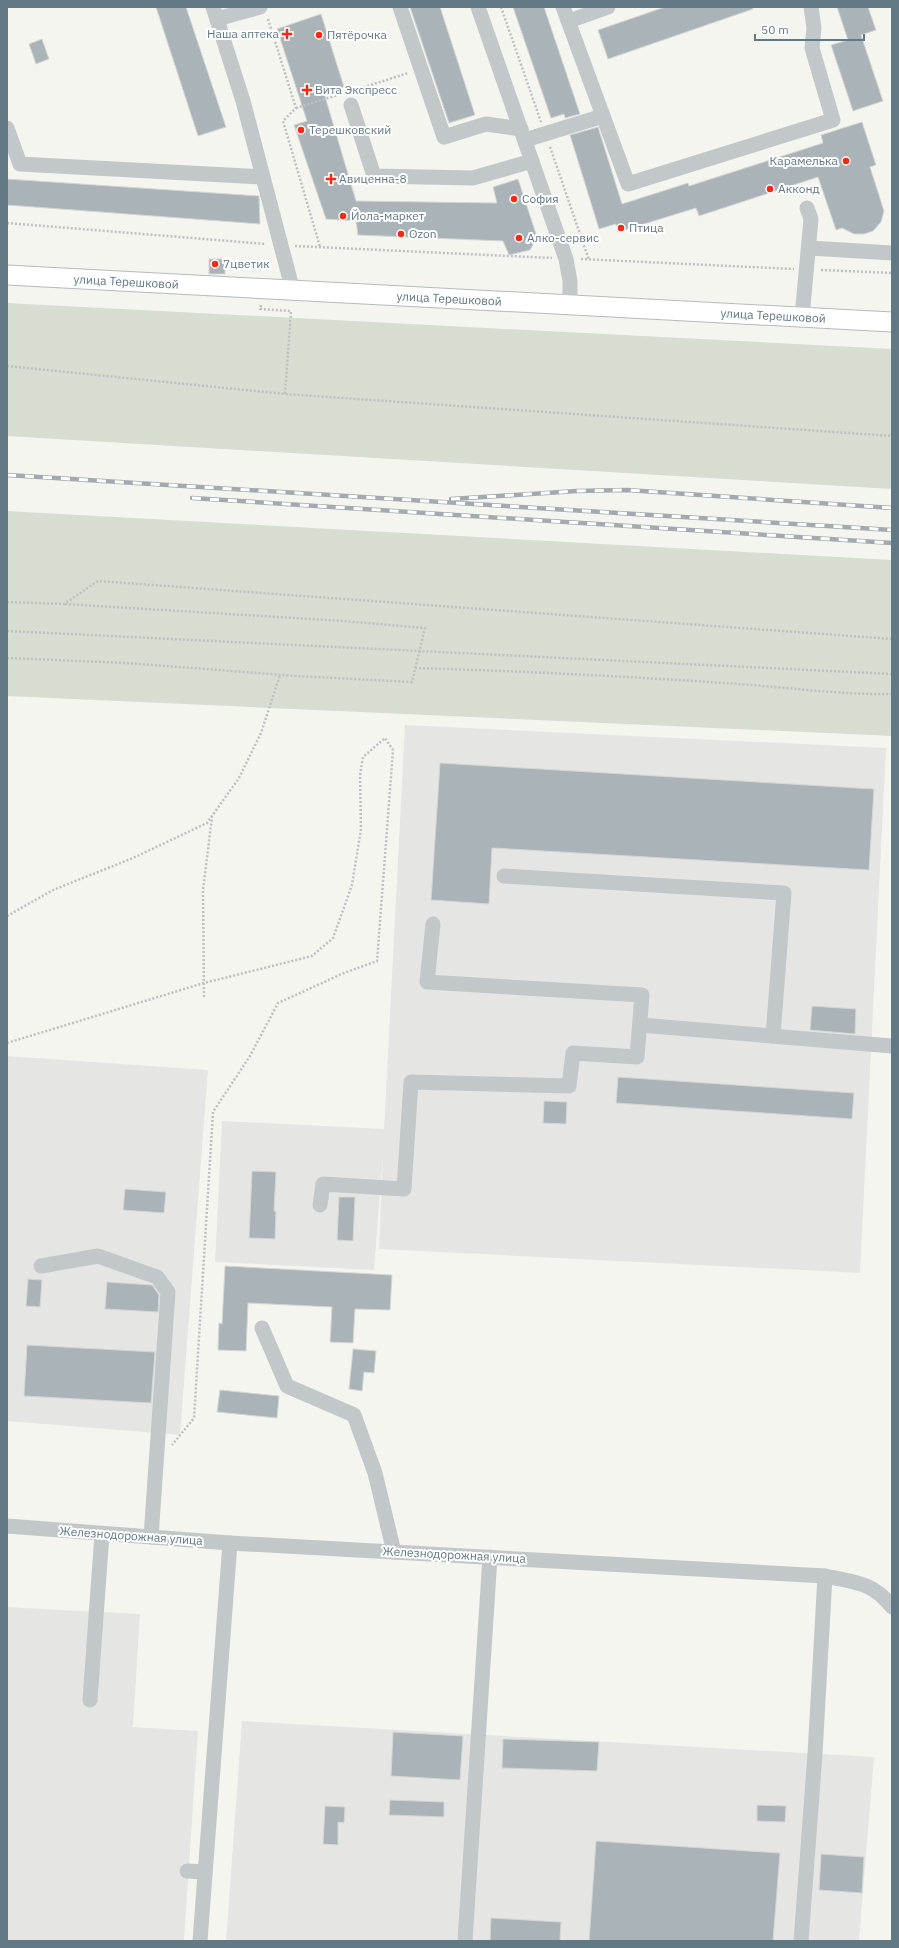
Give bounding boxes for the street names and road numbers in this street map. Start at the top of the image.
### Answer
street label: улица Терешковой [73,271,179,292]
street label: улица Терешковой [396,288,502,309]
street label: улица Терешковой [720,305,826,326]
street label: Железнодорожная улица [59,1523,204,1548]
street label: Железнодорожная улица [382,1543,527,1566]

